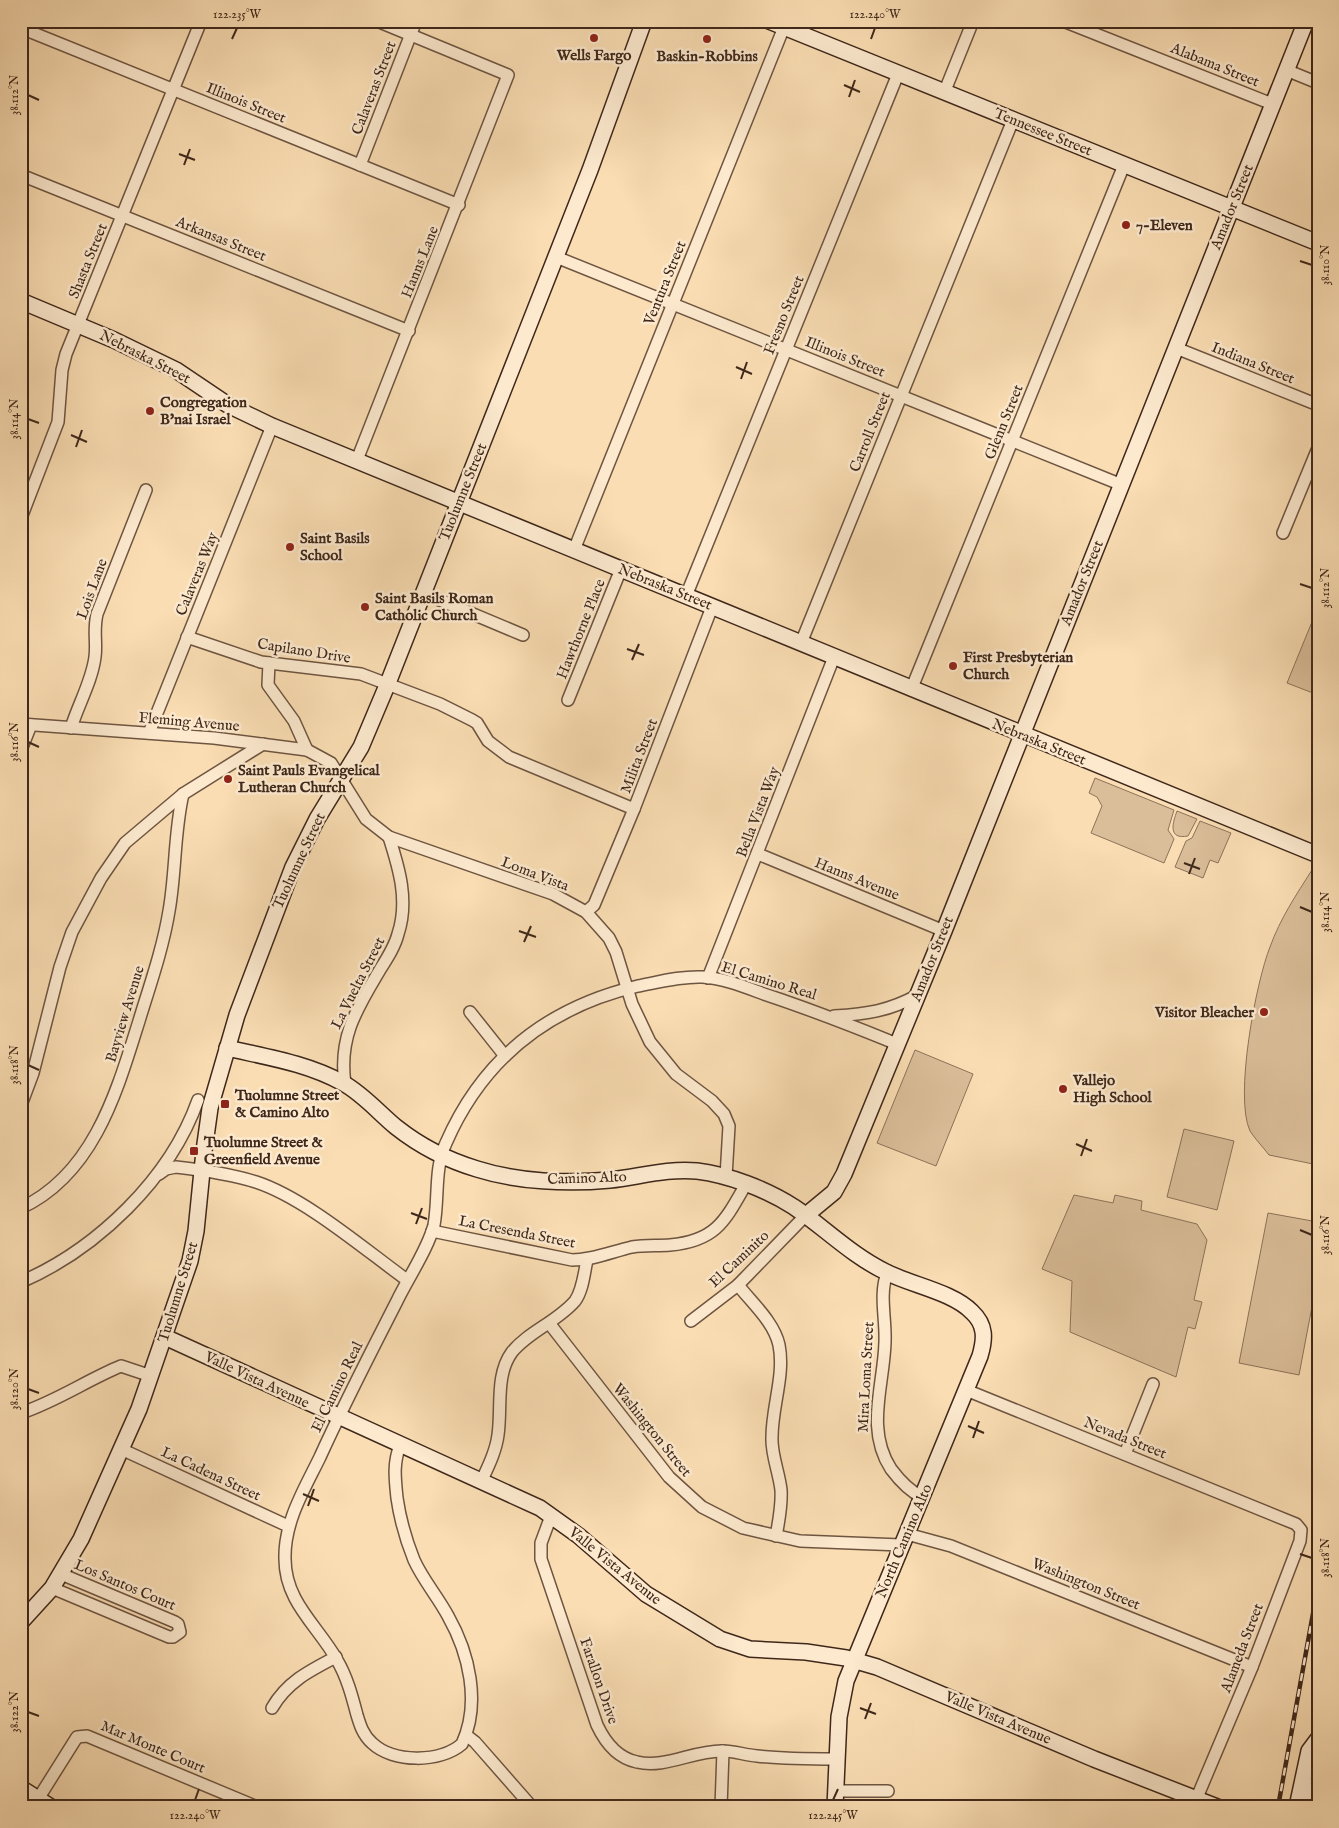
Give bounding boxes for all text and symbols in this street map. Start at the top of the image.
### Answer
text: 122.235°W [213,7,262,22]
text: 122.240°W [850,7,901,22]
marker: Wells Fargo [588,32,600,44]
marker: Baskin-Robbins [701,33,713,45]
street label: Calaveras Street [347,38,401,138]
street label: Alabama Street [1167,38,1262,91]
place label: Wells Fargo [556,46,631,65]
place label: Baskin-Robbins [656,47,758,66]
text: 38.112°N [7,74,22,115]
street label: Illinois Street [203,78,289,128]
street label: Tennessee Street [991,104,1095,160]
street label: Amador Street [1206,162,1258,253]
street label: Arkansas Street [172,212,269,266]
place label: 7-Eleven [1136,216,1193,235]
marker: 7-Eleven [1120,219,1132,231]
street label: Shasta Street [64,221,112,301]
street label: Hanns Lane [397,223,443,301]
street label: Ventura Street [639,238,691,329]
text: 38.110°N [1318,244,1333,285]
street label: Fresno Street [760,273,808,357]
street label: Nebraska Street [96,326,194,388]
street label: Illinois Street [802,332,888,382]
street label: Indiana Street [1209,338,1297,388]
street label: Glenn Street [980,382,1028,462]
street label: Carroll Street [845,389,895,475]
place label: Congregation B'nai Israel [160,393,247,429]
text: 38.114°N [7,398,22,439]
marker: Congregation B'nai Israel [144,405,156,417]
street label: Tuolumne Street [435,440,491,544]
street label: Calaveras Way [172,529,223,619]
place label: Saint Basils School [300,529,370,565]
street label: Amador Street [1056,538,1108,629]
marker: Saint Basils School [284,541,296,553]
street label: Lois Lane [72,556,112,622]
street label: Nebraska Street [615,560,715,614]
text: 38.112°N [1318,567,1333,608]
street label: Hawthorne Place [552,576,610,682]
place label: Saint Basils Roman Catholic Church [375,589,493,625]
marker: Saint Basils Roman Catholic Church [359,601,371,613]
street label: Capilano Drive [256,634,352,668]
place label: First Presbyterian Church [963,648,1073,684]
marker: First Presbyterian Church [947,660,959,672]
street label: Fleming Avenue [138,708,240,736]
street label: Nebraska Street [989,715,1089,769]
street label: Milita Street [616,716,662,796]
text: 38.116°N [7,721,22,762]
place label: Saint Pauls Evangelical Lutheran Church [238,761,380,797]
street label: Bella Vista Way [732,763,784,860]
marker: Saint Pauls Evangelical Lutheran Church [222,773,234,785]
street label: Tuolumne Street [268,810,330,912]
street label: Loma Vista [498,852,572,896]
street label: Hanns Avenue [812,853,902,905]
text: 38.114°N [1318,891,1333,932]
street label: Amador Street [906,914,958,1005]
street label: La Vuelta Street [327,934,389,1032]
street label: El Camino Real [719,957,820,1005]
street label: Bayview Avenue [101,963,149,1065]
place label: Visitor Bleacher [1154,1003,1254,1022]
marker: Visitor Bleacher [1258,1006,1270,1018]
text: 38.118°N [7,1045,22,1085]
place label: Vallejo High School [1072,1071,1152,1107]
marker: Vallejo High School [1057,1083,1069,1095]
place label: Tuolumne Street & Camino Alto [234,1086,340,1122]
marker: Tuolumne Street & Camino Alto [219,1098,231,1110]
place label: Tuolumne Street & Greenfield Avenue [203,1133,323,1169]
marker: Tuolumne Street & Greenfield Avenue [188,1145,200,1157]
street label: Camino Alto [547,1167,627,1189]
street label: La Cresenda Street [457,1211,577,1253]
text: 38.116°N [1318,1214,1333,1255]
street label: El Caminito [705,1226,773,1292]
street label: Tuolumne Street [154,1239,202,1345]
street label: Mira Loma Street [854,1321,878,1433]
street label: El Camino Real [307,1338,368,1436]
street label: Valle Vista Avenue [201,1347,313,1413]
text: 38.120°N [7,1367,22,1410]
street label: Washington Street [608,1379,696,1481]
street label: Nevada Street [1081,1413,1169,1463]
street label: La Cadena Street [158,1443,264,1505]
street label: North Camino Alto [871,1481,937,1601]
street label: Valle Vista Avenue [564,1522,665,1609]
text: 38.118°N [1318,1538,1333,1578]
street label: Washington Street [1029,1554,1143,1614]
street label: Los Santos Court [71,1555,179,1615]
street label: Alameda Street [1216,1601,1268,1696]
street label: Farallon Drive [575,1635,623,1727]
street label: Valle Vista Avenue [941,1687,1054,1749]
text: 38.122°N [7,1691,22,1733]
street label: Mar Monte Court [98,1716,208,1778]
text: 122.240°W [170,1808,221,1823]
text: 122.245°W [808,1808,858,1823]

